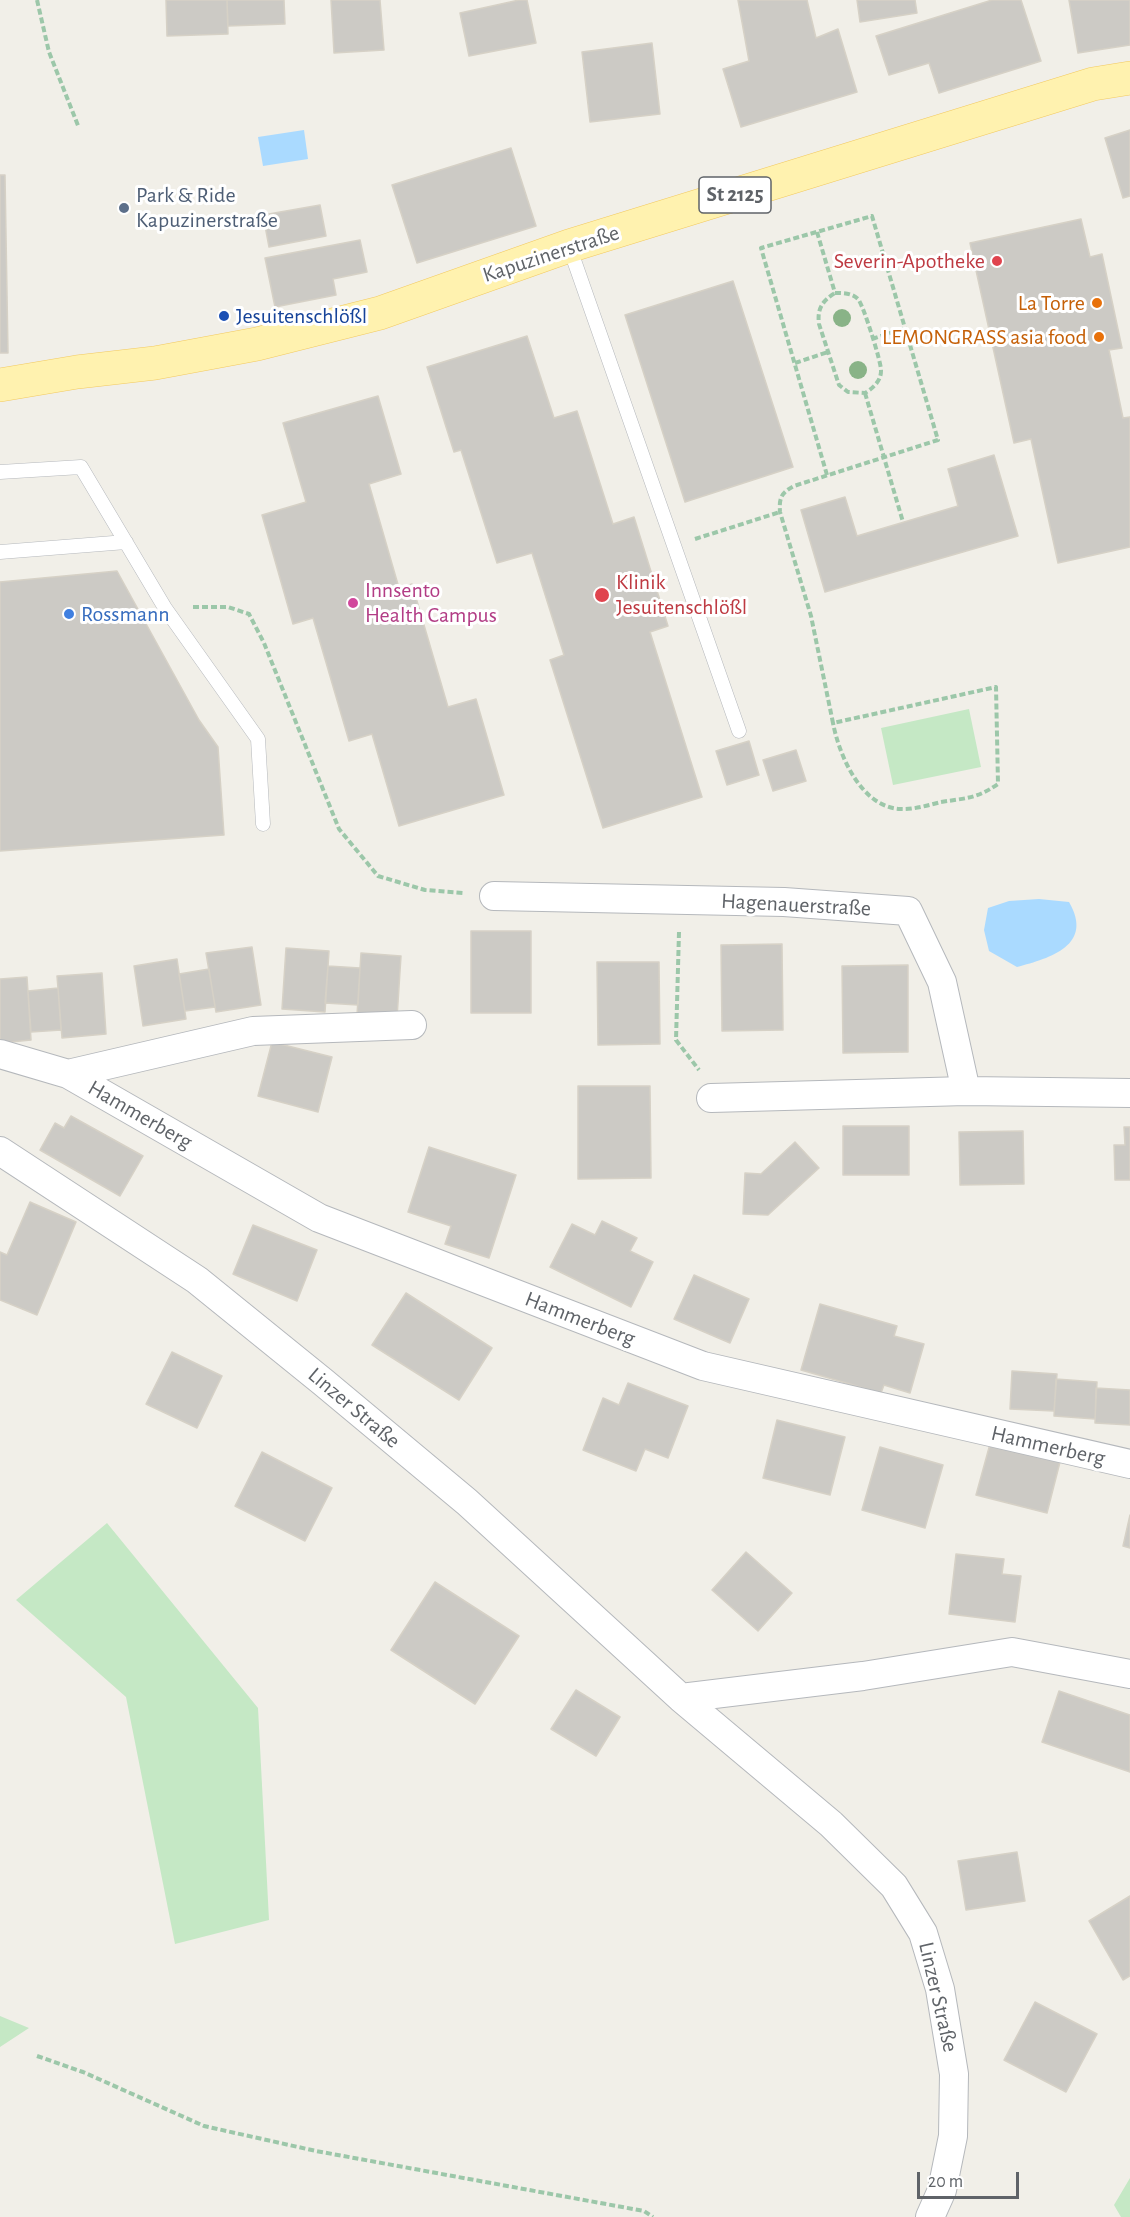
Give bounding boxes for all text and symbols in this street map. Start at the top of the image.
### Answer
road number: St 2125 [699,177,771,213]
place label: Park & Ride Kapuzinerstraße [136,182,278,234]
marker: Park & Ride Kapuzinerstraße [117,201,131,215]
street label: Kapuzinerstraße [479,220,623,288]
place label: Severin-Apotheke [834,248,985,274]
marker: Severin-Apotheke [990,254,1004,268]
place label: La Torre [1018,290,1085,316]
marker: La Torre [1090,296,1104,310]
place label: Jesuitenschlößl [236,303,367,329]
marker: Jesuitenschlößl [217,309,231,323]
place label: LEMONGRASS asia food [882,324,1087,350]
marker: LEMONGRASS asia food [1092,330,1106,344]
place label: Klinik Jesuitenschlößl [616,569,747,620]
place label: Innsento Health Campus [365,577,497,628]
marker: Klinik Jesuitenschlößl [593,586,611,604]
marker: Innsento Health Campus [346,596,360,610]
place label: Rossmann [81,601,170,627]
marker: Rossmann [62,607,76,621]
street label: Hagenauerstraße [720,888,872,922]
street label: Hammerberg [83,1075,197,1155]
street label: Hammerberg [521,1286,639,1352]
street label: Linzer Straße [303,1362,405,1454]
street label: Hammerberg [988,1420,1108,1472]
street label: Linzer Straße [913,1939,963,2055]
scale bar [920,2160,1022,2198]
text: 20 m [928,2173,963,2191]

